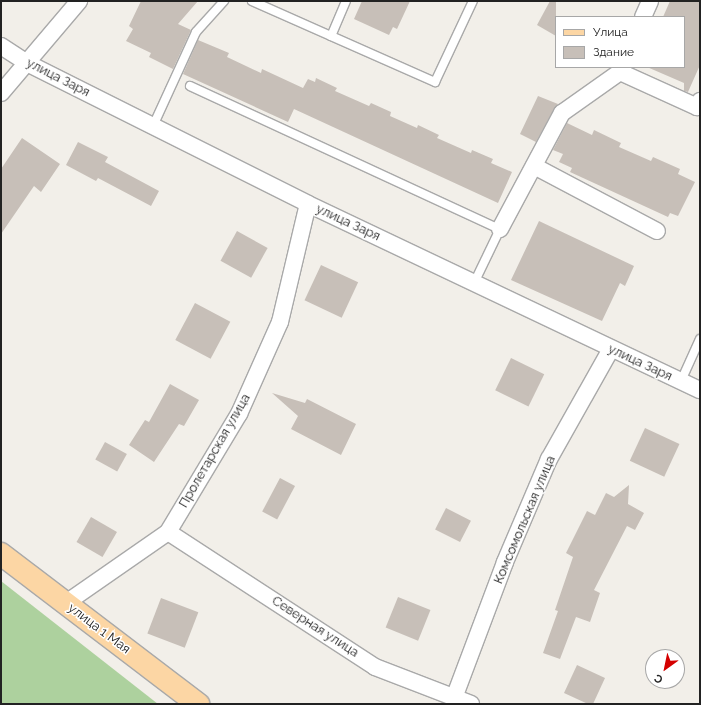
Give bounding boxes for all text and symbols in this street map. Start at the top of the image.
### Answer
legend [555,16,685,68]
text: Улица [593,25,628,39]
text: Здание [593,45,634,59]
street label: улица Заря [24,55,92,101]
street label: улица Заря [313,201,383,245]
street label: улица Заря [605,341,675,385]
street label: Пролетарская улица [176,391,254,511]
street label: Комсомольская улица [491,453,559,587]
street label: Северная улица [269,593,361,661]
street label: улица 1 Мая [65,600,133,658]
north arrow [645,649,685,689]
text: С [652,671,665,686]

